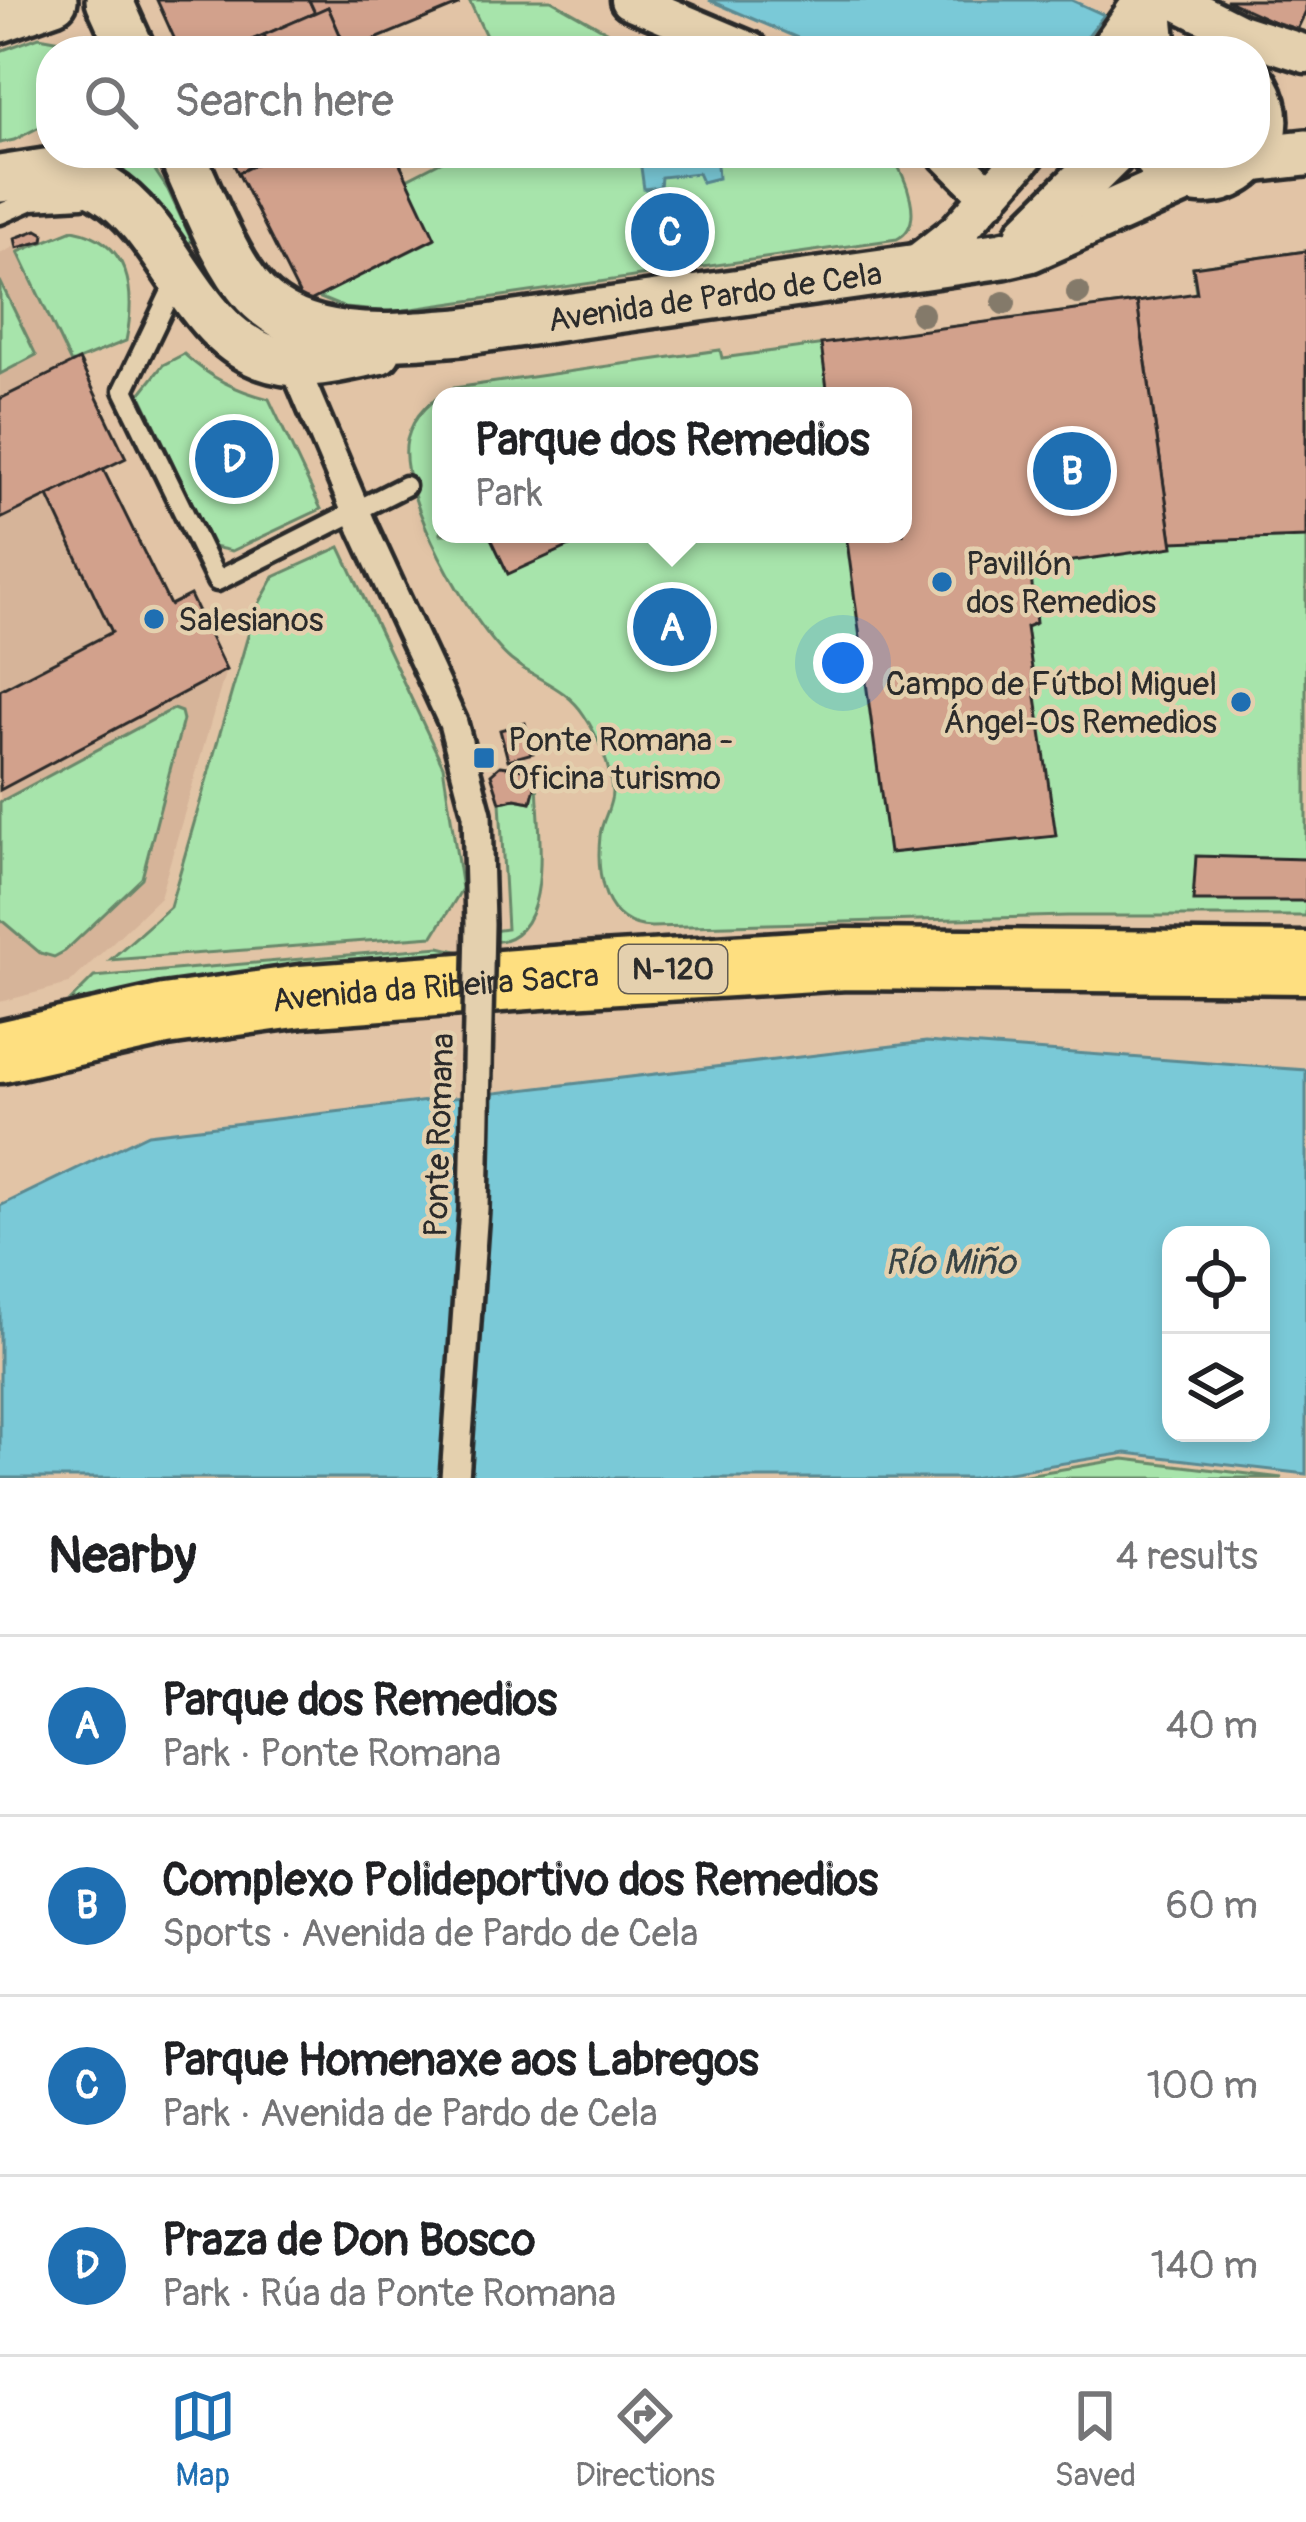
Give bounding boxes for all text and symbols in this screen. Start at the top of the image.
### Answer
search box [36,36,1270,168]
icon: search [78,69,144,135]
text: Search here [174,74,394,130]
pin: C [631,187,709,277]
street label: Avenida de Pardo de Cela [545,253,885,341]
popup [432,387,912,543]
text: Parque dos Remedios [474,413,870,469]
pin: D [195,414,273,504]
pin: B [1033,426,1111,516]
text: Park [474,469,543,518]
place label: Pavillón dos Remedios [966,544,1157,623]
marker: Pavillón dos Remedios [929,569,955,595]
pin: A [633,582,711,672]
place label: Salesianos [178,600,324,641]
marker: Salesianos [141,606,167,632]
your location [813,633,873,693]
place label: Campo de Fútbol Miguel Ángel-Os Remedios [885,664,1217,743]
marker: Campo de Fútbol Miguel Ángel-Os Remedios [1228,689,1254,715]
place label: Ponte Romana - Oficina turismo [508,720,733,799]
marker: Ponte Romana - Oficina turismo [471,745,497,771]
road number: N-120 [619,945,727,993]
street label: Avenida da Ribeira Sacra [269,955,600,1022]
street label: Ponte Romana [415,1032,464,1238]
map controls [1162,1226,1270,1442]
button: locate [1162,1226,1270,1334]
water label: Río Miño [885,1240,1018,1285]
button: layers [1162,1334,1270,1442]
text: Nearby [48,1524,196,1588]
text: 4 results [1116,1532,1258,1581]
text: Parque dos Remedios [162,1673,557,1729]
text: A [74,1701,100,1750]
text: 40 m [1166,1701,1258,1750]
text: Park · Ponte Romana [162,1729,501,1778]
text: Complexo Polideportivo dos Remedios [162,1853,878,1909]
text: B [76,1881,98,1930]
text: 60 m [1166,1881,1258,1930]
text: Sports · Avenida de Pardo de Cela [162,1909,698,1958]
text: Parque Homenaxe aos Labregos [162,2033,759,2089]
text: C [75,2061,99,2110]
text: 100 m [1146,2061,1258,2110]
text: Park · Avenida de Pardo de Cela [162,2089,658,2138]
text: Praza de Don Bosco [162,2213,535,2269]
text: D [75,2241,99,2290]
text: 140 m [1150,2241,1258,2290]
text: Park · Rúa da Ponte Romana [162,2269,616,2318]
tab: Map [170,2383,236,2496]
tab: Directions [575,2383,715,2496]
tab: Saved [1054,2383,1136,2496]

